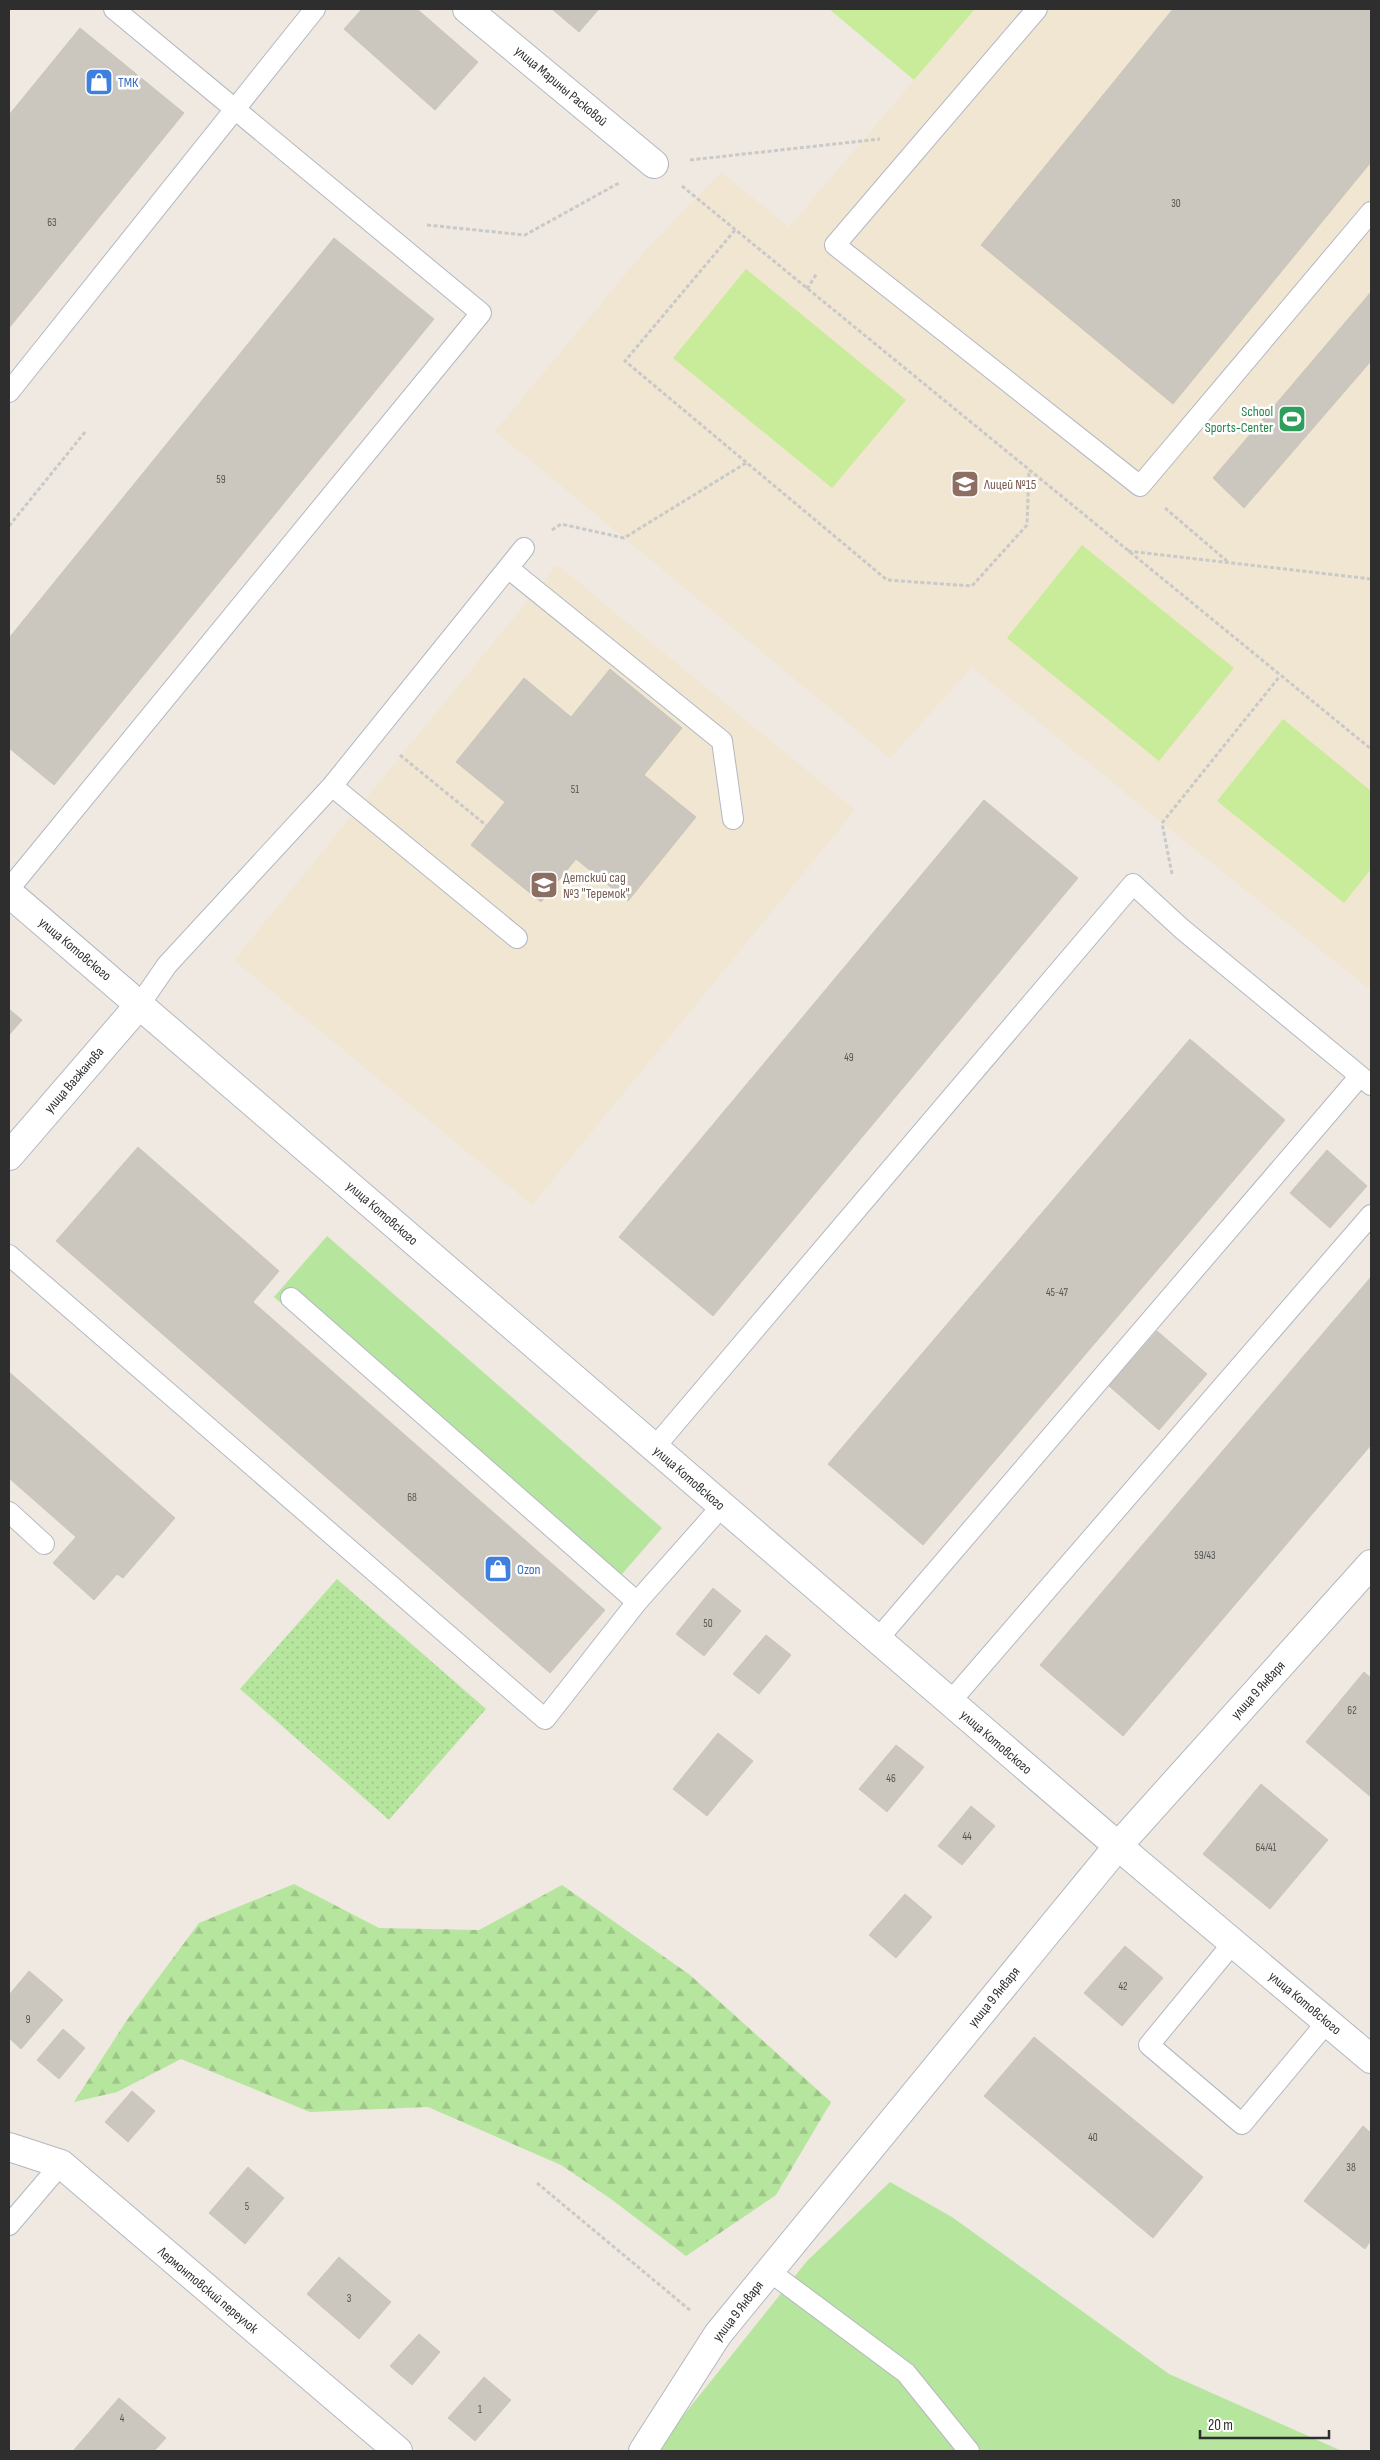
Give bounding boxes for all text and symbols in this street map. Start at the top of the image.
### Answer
street label: улица Марины Расковой [511,42,611,130]
shop icon: ТМК [84,67,114,97]
place label: ТМК [118,74,139,91]
house number: 30 [1171,197,1181,210]
house number: 63 [47,216,57,229]
place label: School Sports-Center [1205,403,1273,436]
sports icon: School Sports-Center [1277,404,1307,434]
school or university icon: Лицей №15 [950,469,980,499]
house number: 59 [216,473,226,486]
place label: Лицей №15 [983,476,1037,493]
house number: 51 [571,783,579,796]
place label: Детский сад №3 "Теремок" [563,869,630,902]
school or university icon: Детский сад №3 "Теремок" [529,870,559,900]
street label: улица Котовского [35,914,115,984]
street label: улица Вагжанова [41,1043,107,1117]
house number: 49 [844,1051,854,1064]
street label: улица Котовского [343,1177,422,1249]
house number: 45-47 [1046,1286,1069,1299]
street label: улица Котовского [650,1442,729,1514]
house number: 68 [407,1491,417,1504]
house number: 59/43 [1194,1549,1216,1562]
shop icon: Ozon [483,1554,513,1584]
place label: Ozon [517,1561,541,1578]
house number: 50 [703,1617,713,1630]
street label: улица 9 Января [1227,1657,1289,1723]
house number: 62 [1347,1704,1357,1717]
street label: улица Котовского [957,1706,1036,1778]
house number: 46 [886,1772,896,1785]
house number: 44 [962,1830,972,1843]
house number: 64/41 [1256,1841,1277,1854]
street label: улица 9 Января [964,1963,1024,2031]
street label: улица Котовского [1265,1968,1345,2038]
house number: 42 [1118,1980,1128,1993]
house number: 9 [26,2013,31,2026]
house number: 40 [1088,2131,1098,2144]
house number: 38 [1346,2161,1356,2174]
house number: 5 [245,2200,249,2213]
street label: Лермонтовский переулок [154,2242,262,2337]
street label: улица 9 Января [709,2277,767,2345]
house number: 3 [347,2292,352,2305]
house number: 1 [478,2403,482,2416]
scale bar [1200,2408,1329,2440]
house number: 4 [120,2412,125,2425]
text: 20 m [1208,2416,1233,2435]

